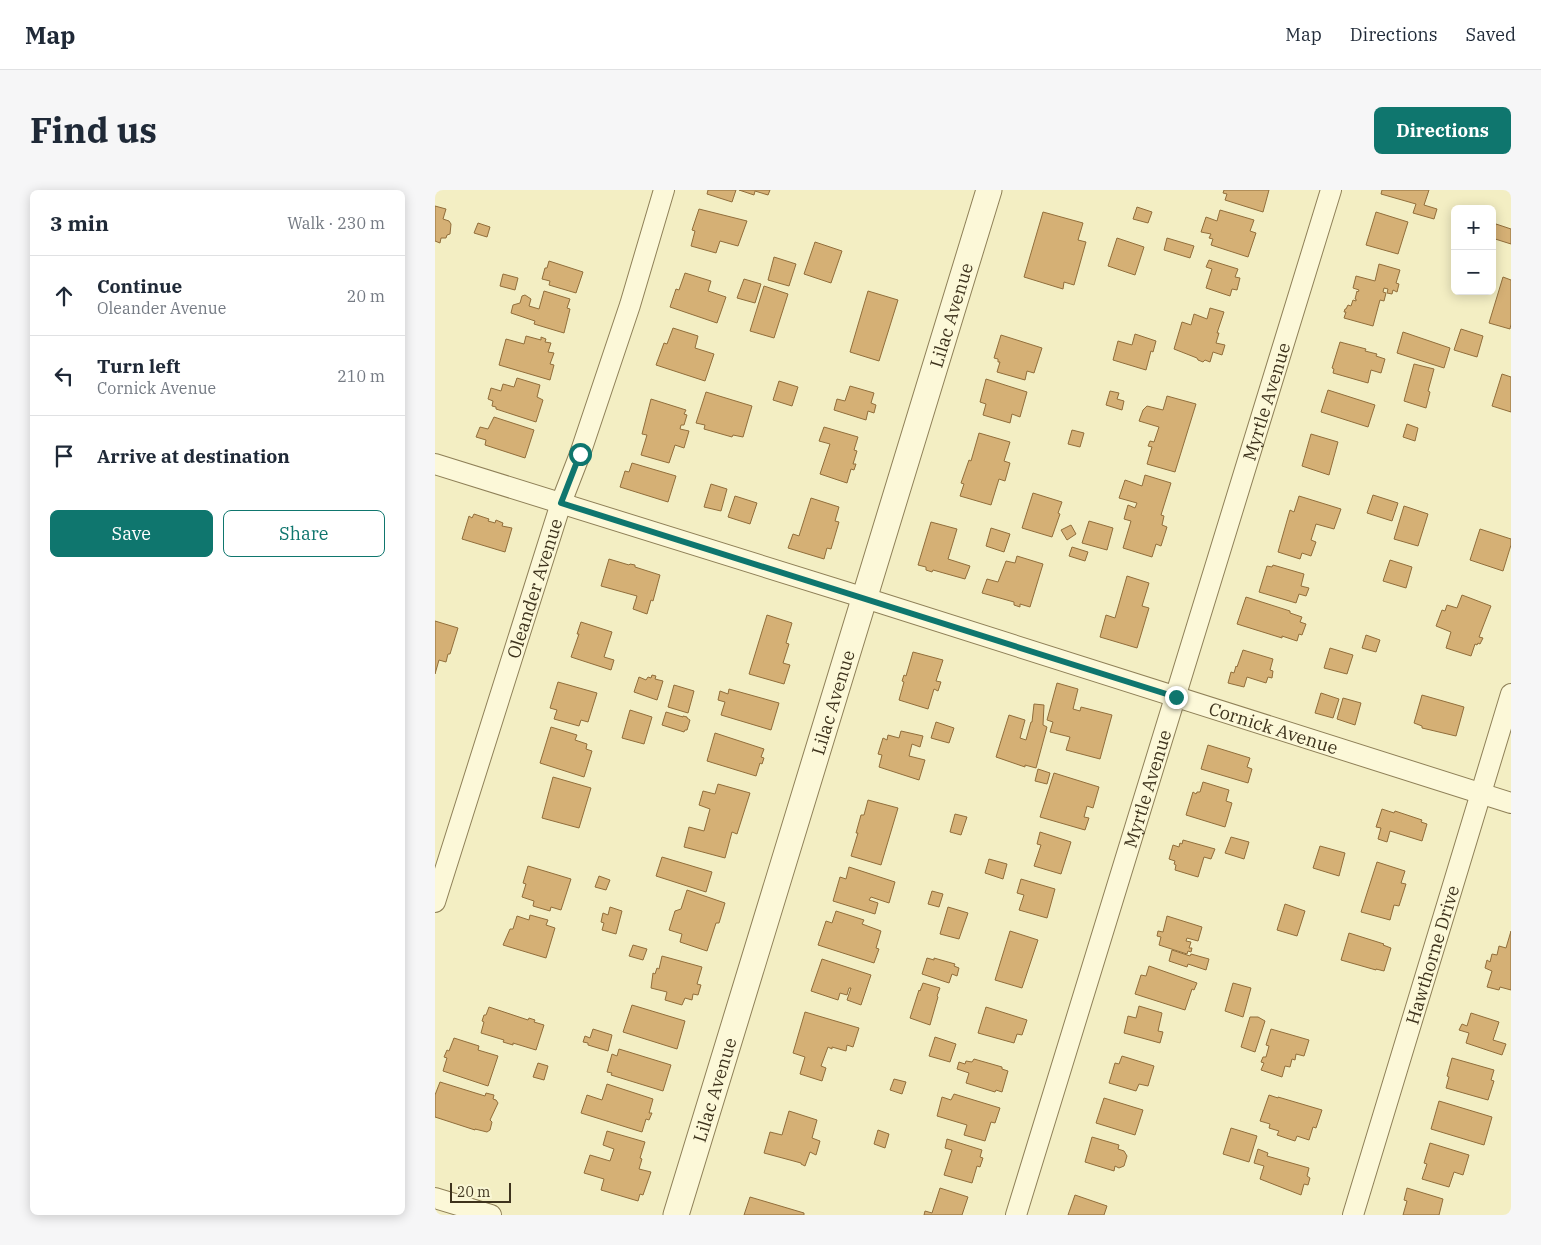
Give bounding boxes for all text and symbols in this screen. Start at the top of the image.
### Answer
text: Map [25,19,75,51]
text: Map [1285,23,1322,46]
text: Directions [1350,23,1438,46]
text: Saved [1466,23,1516,46]
text: Find us [30,107,157,153]
button: Directions [1374,107,1511,154]
map controls [1451,205,1496,295]
button: + [1451,205,1496,250]
text: 3 min [50,209,109,237]
text: Walk · 230 m [287,213,385,233]
button: − [1451,250,1496,295]
street label: Lilac Avenue [924,260,978,370]
text: Continue [97,274,182,298]
icon: ahead [50,282,78,310]
text: 20 m [347,286,385,306]
text: Oleander Avenue [97,298,226,318]
street label: Myrtle Avenue [1237,340,1295,463]
text: Turn left [97,354,180,378]
icon: left [50,362,78,390]
text: 210 m [337,366,385,386]
text: Cornick Avenue [97,378,216,398]
icon: arrive [50,442,78,470]
route start [569,443,592,466]
text: Arrive at destination [97,444,290,468]
button: Save [50,510,213,557]
button: Share [223,510,385,557]
street label: Oleander Avenue [501,515,567,661]
street label: Lilac Avenue [806,647,859,758]
route end [1165,686,1188,709]
street label: Cornick Avenue [1206,696,1341,759]
street label: Myrtle Avenue [1118,727,1176,851]
street label: Hawthorne Drive [1400,882,1464,1027]
street label: Lilac Avenue [687,1035,741,1145]
scale bar [450,1180,511,1203]
text: 20 m [457,1183,490,1201]

